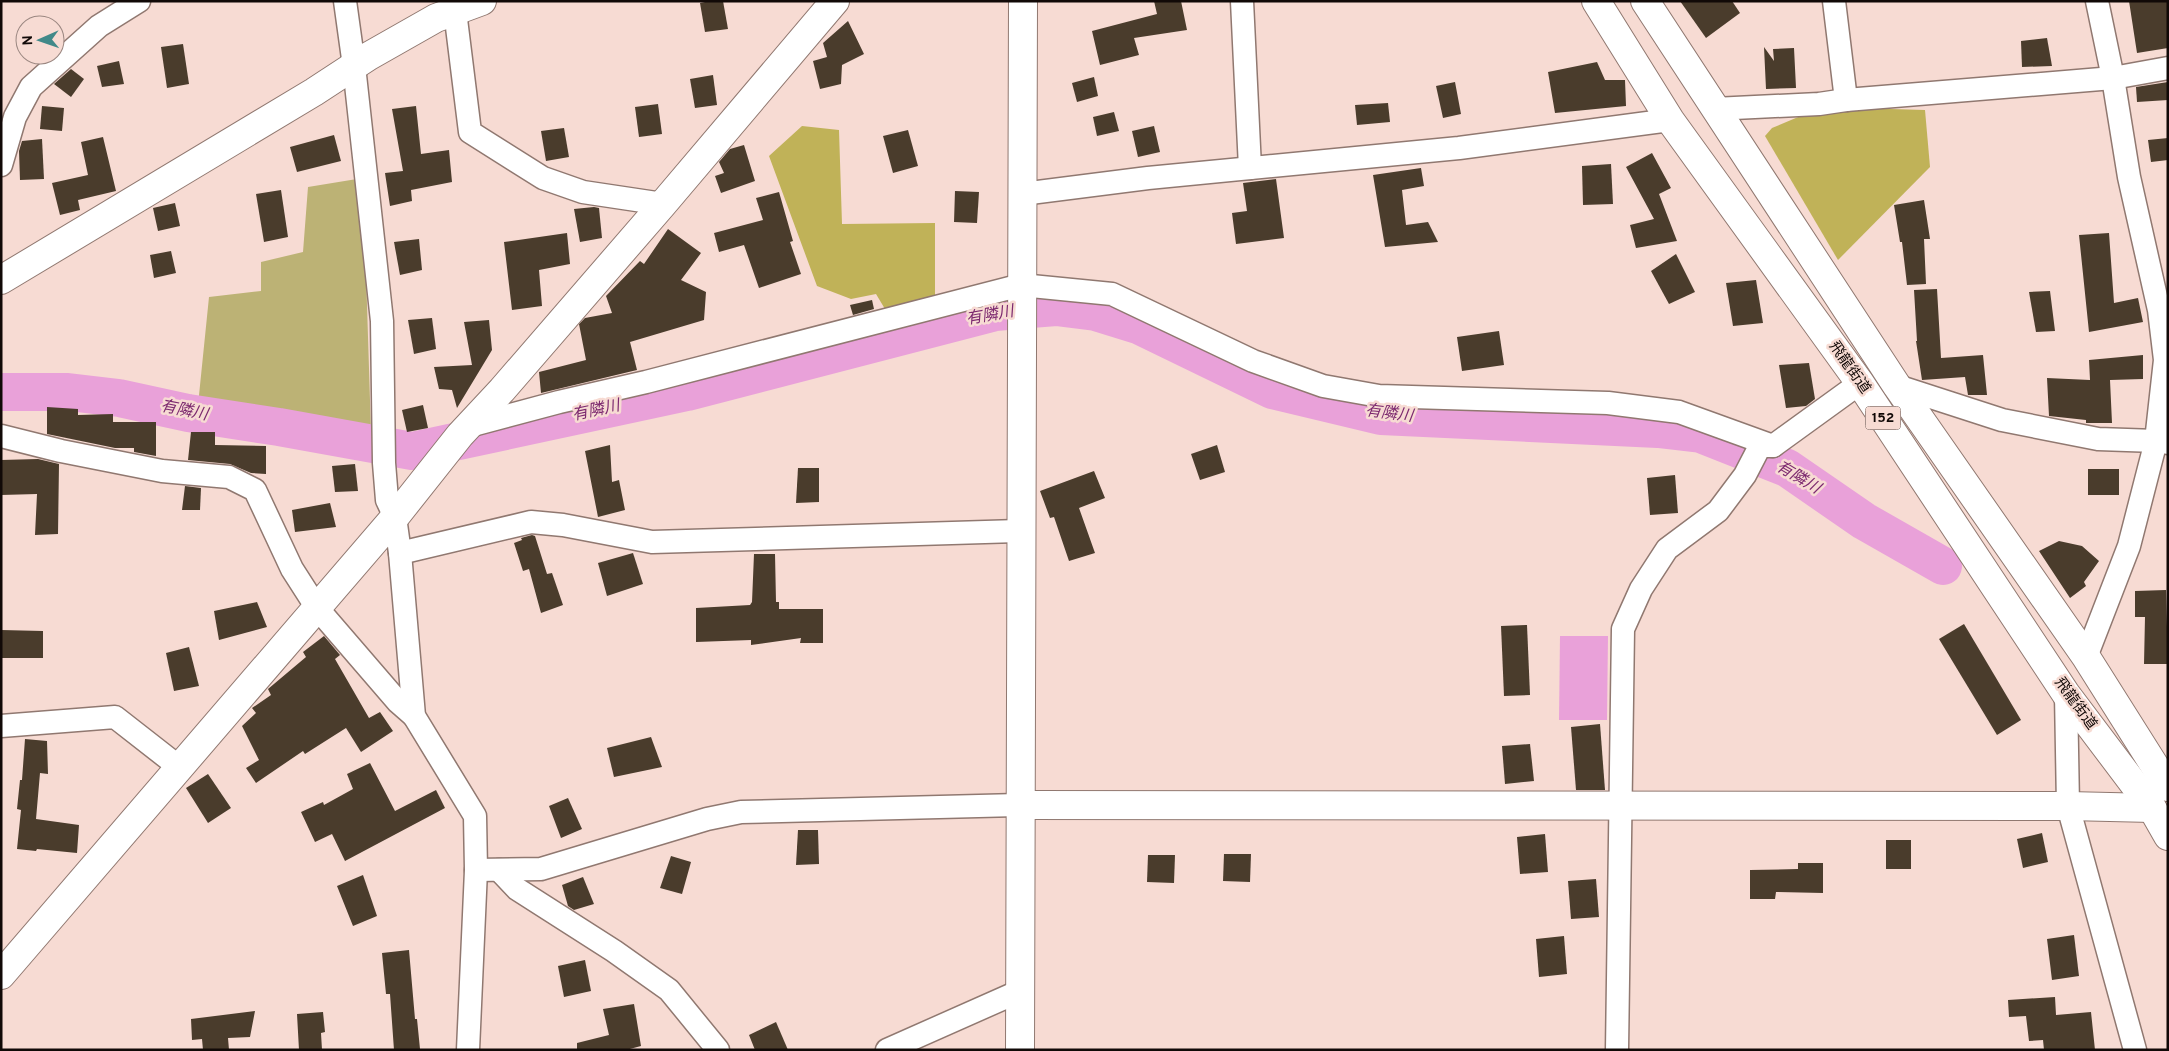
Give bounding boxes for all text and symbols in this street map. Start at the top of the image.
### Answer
north arrow [15,15,65,65]
text: N [20,35,37,46]
water label: 有隣川 [965,302,1017,330]
street label: 飛龍街道 [1824,338,1874,398]
water label: 有隣川 [570,396,624,426]
water label: 有隣川 [159,397,211,426]
water label: 有隣川 [1364,401,1416,427]
road number: 152 [1866,406,1900,429]
water label: 有隣川 [1772,457,1825,500]
street label: 飛龍街道 [2050,674,2100,734]

